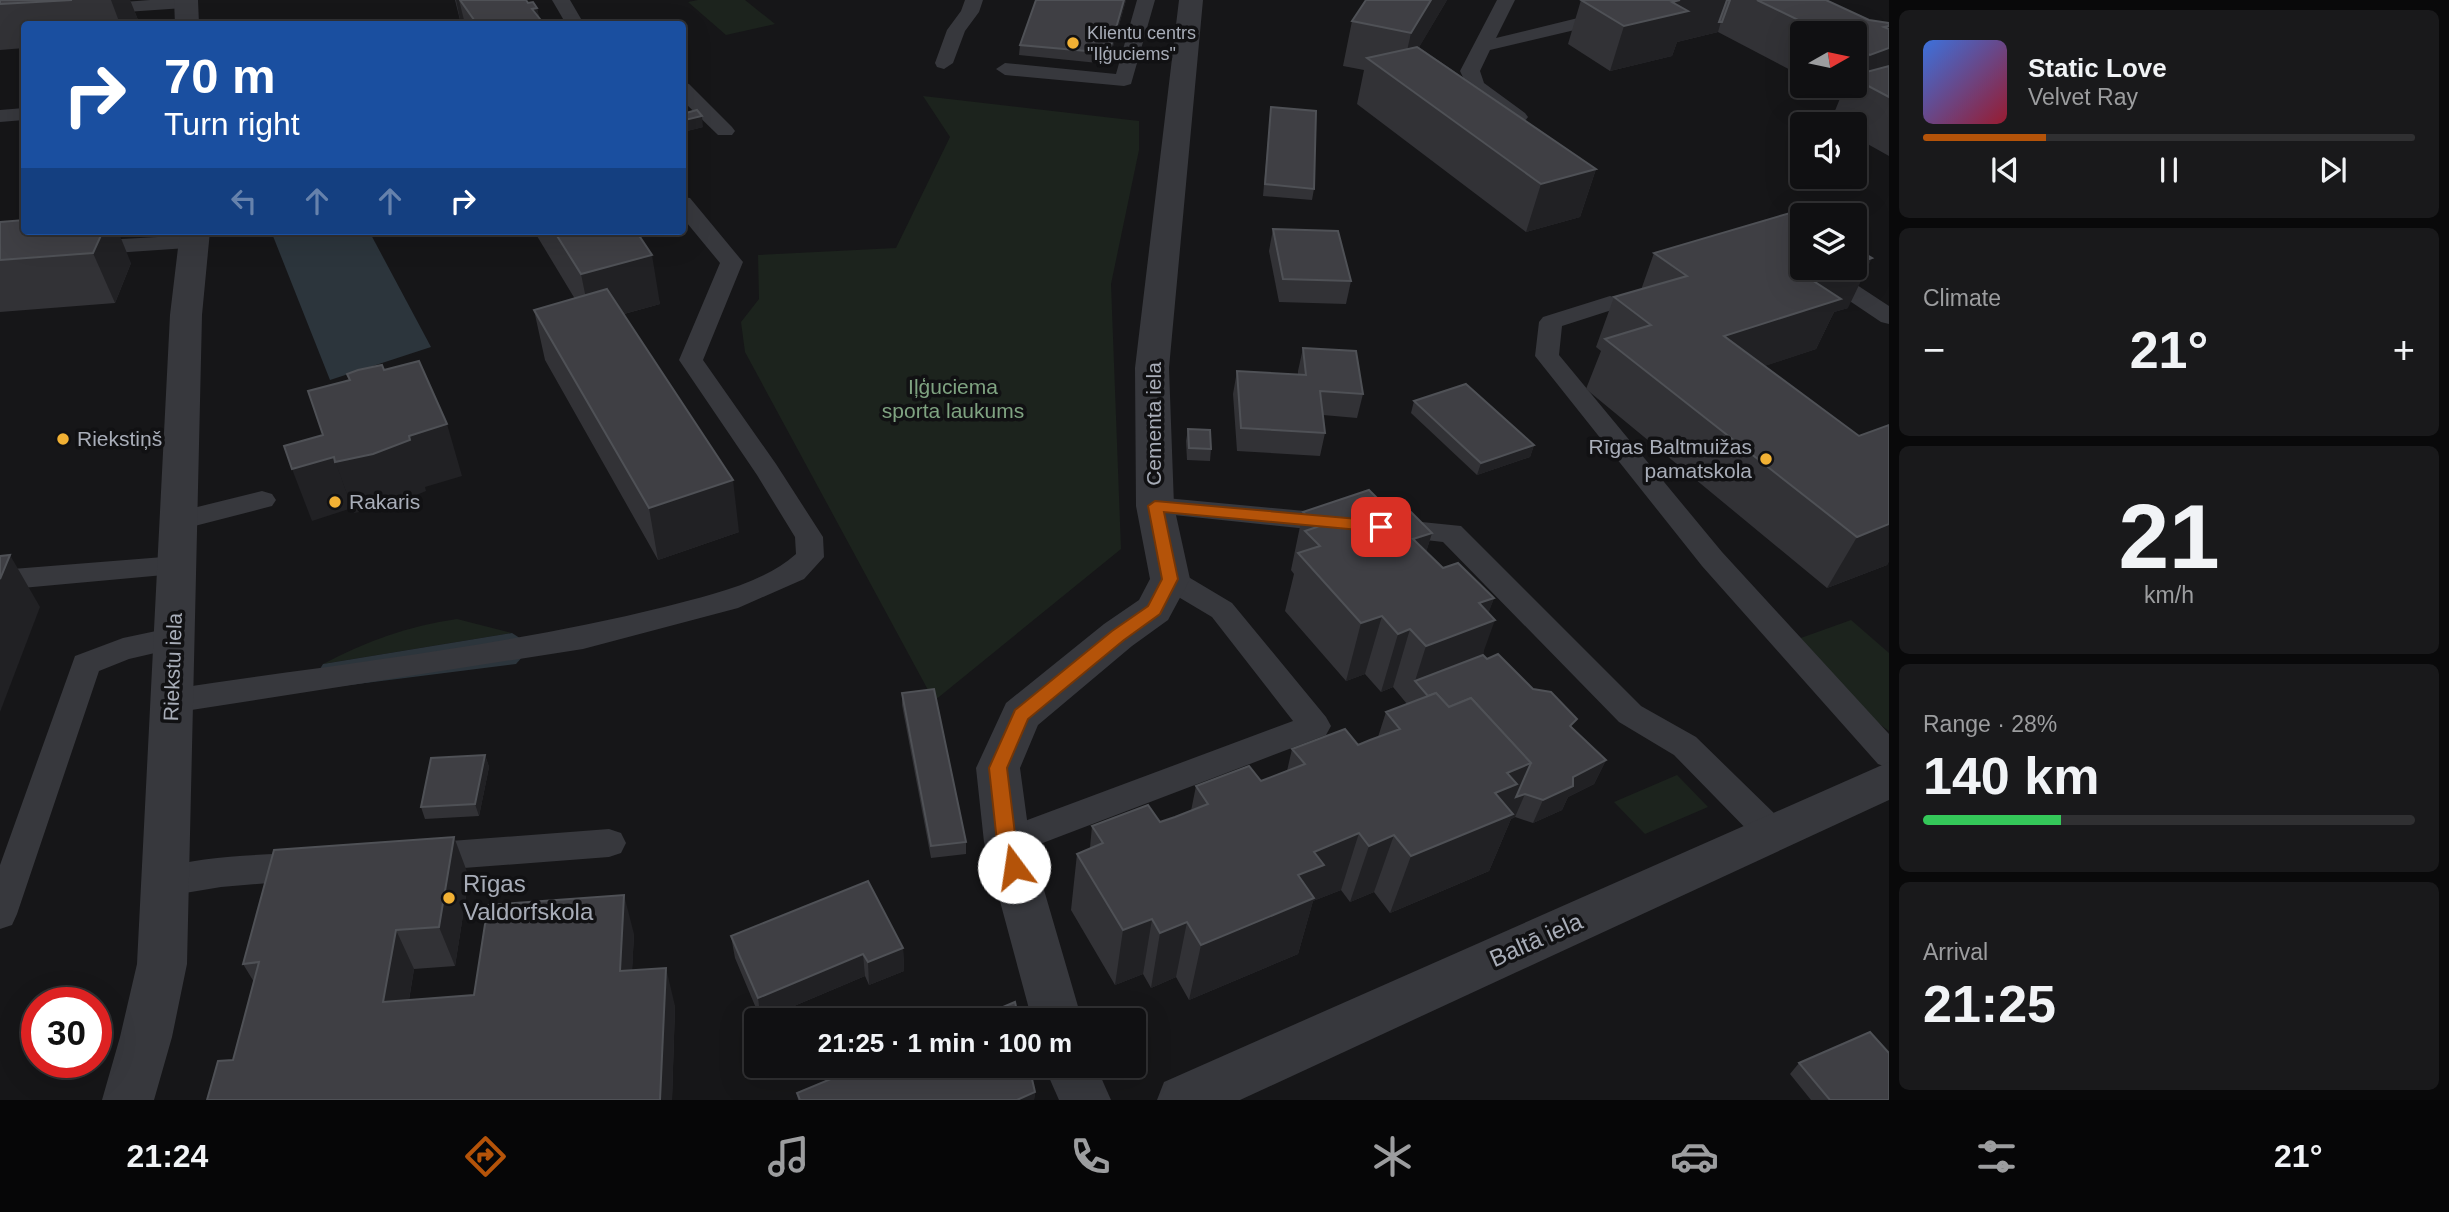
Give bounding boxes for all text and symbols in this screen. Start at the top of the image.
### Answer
north arrow [1790,21,1867,98]
map controls [1790,21,1867,280]
place label: Klientu centrs "Iļģuciems" [1087,23,1196,64]
marker: Klientu centrs "Iļģuciems" [1065,35,1081,51]
icon: right [49,49,140,140]
text: 70 m [164,49,276,103]
text: Static Love [2028,53,2167,83]
text: Velvet Ray [2028,84,2138,110]
text: Turn right [164,106,300,142]
button: sound [1790,112,1867,189]
icon: previous [1986,151,2024,189]
icon: pause [2150,151,2188,189]
icon: next [2314,151,2352,189]
icon: left [225,182,263,220]
icon: ahead [298,182,336,220]
icon: ahead [371,182,409,220]
icon: right [444,182,482,220]
button: layers [1790,203,1867,280]
text: Climate [1923,285,2001,311]
text: 21° [2130,321,2208,379]
text: − [1923,329,1945,371]
text: + [2393,329,2415,371]
street label: Cementa iela [1142,362,1165,486]
park label: Iļģuciema sporta laukums [882,375,1024,422]
place label: Riekstiņš [77,427,162,450]
marker: Riekstiņš [55,431,71,447]
place label: Rīgas Baltmuižas pamatskola [1589,435,1752,482]
marker: Rīgas Baltmuižas pamatskola [1758,451,1774,467]
text: 21 [2118,486,2220,587]
place label: Rakaris [349,490,420,513]
marker: Rakaris [327,494,343,510]
pin [1351,497,1411,557]
icon: arrive [1362,508,1400,546]
text: km/h [2144,582,2194,608]
street label: Riekstu iela [159,612,186,722]
text: Range · 28% [1923,711,2057,737]
text: 140 km [1923,747,2099,805]
position arrow [977,830,1051,904]
place label: Rīgas Valdorfskola [463,870,594,925]
marker: Rīgas Valdorfskola [441,890,457,906]
street label: Baltā iela [1485,907,1587,972]
text: Arrival [1923,939,1988,965]
text: 21:25 [1923,975,2056,1033]
speed limit sign: 30 [21,987,112,1078]
text: 21:25 · 1 min · 100 m [818,1028,1072,1058]
icon: directions [461,1132,510,1181]
icon: music [764,1132,813,1181]
icon: phone [1066,1132,1115,1181]
icon: climate [1368,1132,1417,1181]
icon: car [1670,1132,1719,1181]
icon: filters [1972,1132,2021,1181]
text: 21:24 [127,1138,208,1174]
text: 21° [2274,1138,2322,1174]

